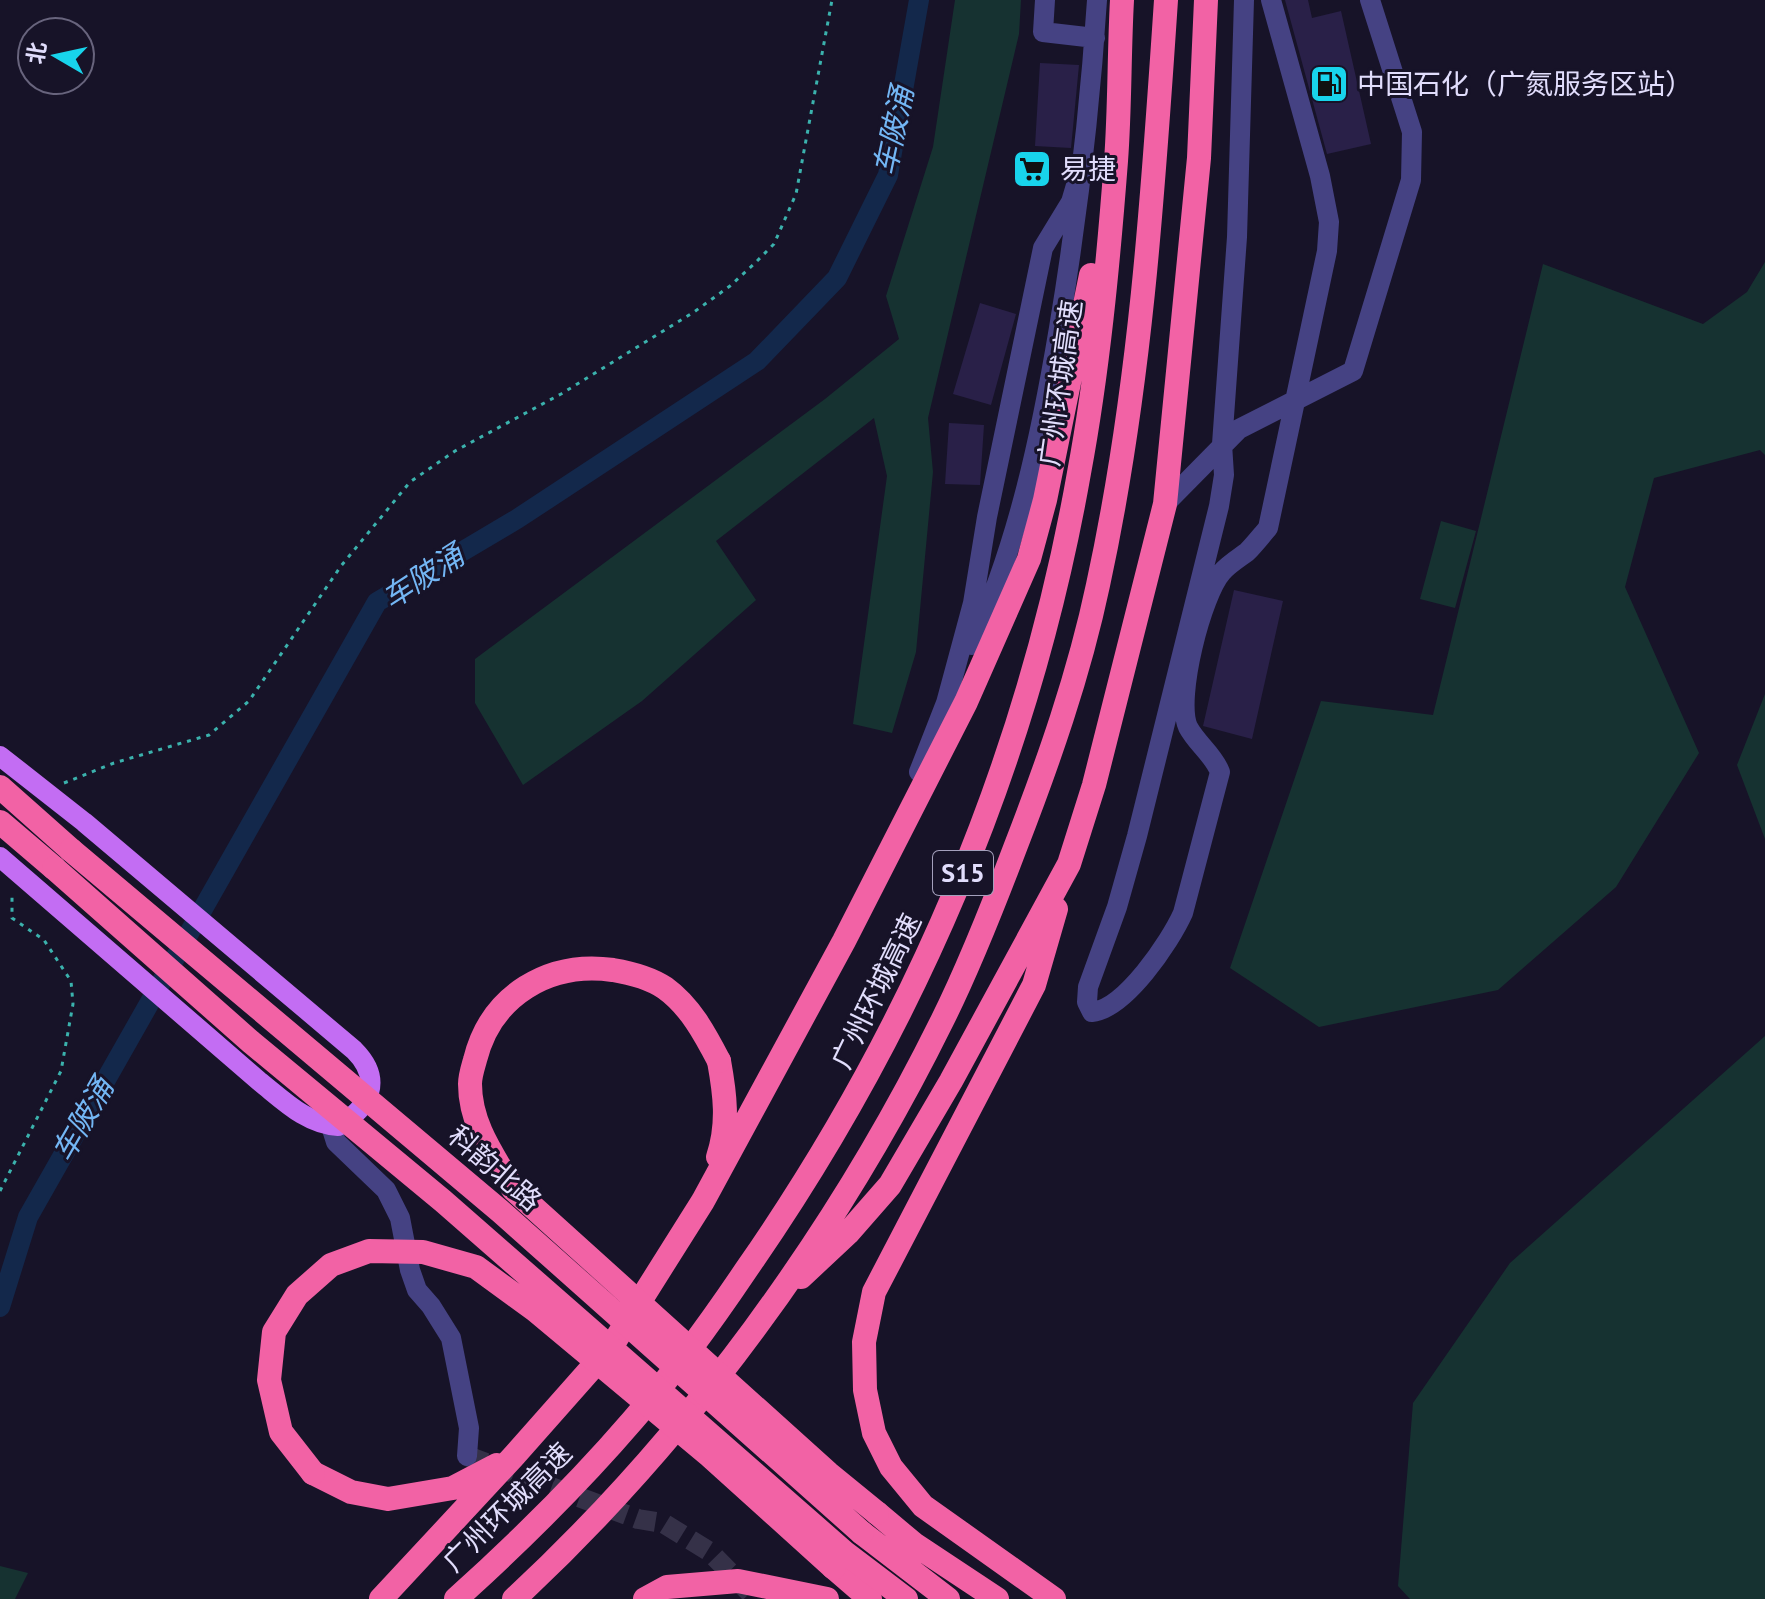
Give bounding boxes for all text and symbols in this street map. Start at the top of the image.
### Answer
north arrow [16,16,96,96]
text: 北 [21,40,52,66]
fuel station icon: 中国石化（广氮服务区站） [1308,63,1350,105]
place label: 中国石化（广氮服务区站） [1357,65,1693,102]
water label: 车陂涌 [864,80,922,179]
supermarket icon: 易捷 [1011,148,1053,190]
place label: 易捷 [1060,150,1116,187]
street label: 广州环城高速 [1029,297,1090,469]
water label: 车陂涌 [374,533,473,617]
road number: S15 [933,851,993,895]
street label: 广州环城高速 [822,907,929,1074]
water label: 车陂涌 [42,1068,123,1168]
street label: 科韵北路 [441,1117,550,1218]
street label: 广州环城高速 [434,1434,579,1579]

